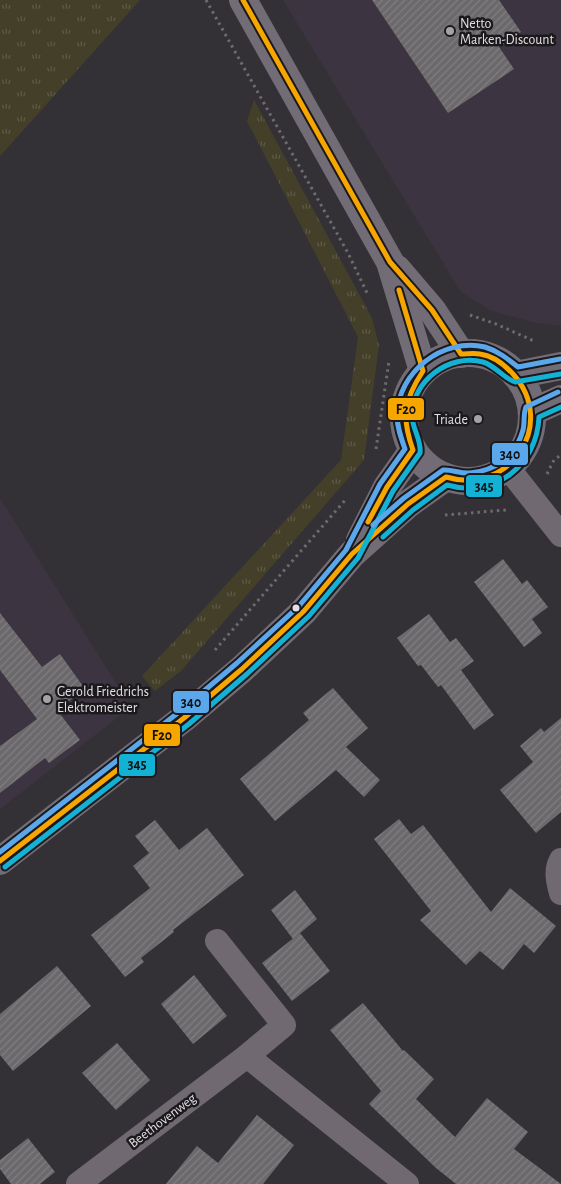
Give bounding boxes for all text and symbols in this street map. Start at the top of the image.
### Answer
place label: Netto Marken-Discount [460,17,555,47]
marker: Netto Marken-Discount [444,25,456,37]
line badge: F20 [387,397,425,421]
text: F20 [396,403,416,417]
place label: Triade [434,413,468,427]
marker: Triade [472,413,484,425]
line badge: 340 [491,442,529,466]
text: 340 [500,448,520,462]
line badge: 345 [465,474,503,498]
text: 345 [474,480,494,494]
unlabelled marker [291,603,301,613]
place label: Gerold Friedrichs Elektromeister [57,685,149,715]
line badge: 340 [172,690,210,714]
marker: Gerold Friedrichs Elektromeister [41,693,53,705]
text: 340 [181,696,201,710]
line badge: F20 [143,723,181,747]
text: F20 [152,729,172,743]
line badge: 345 [118,753,156,777]
text: 345 [127,758,147,772]
street label: Beethovenweg [126,1091,199,1151]

